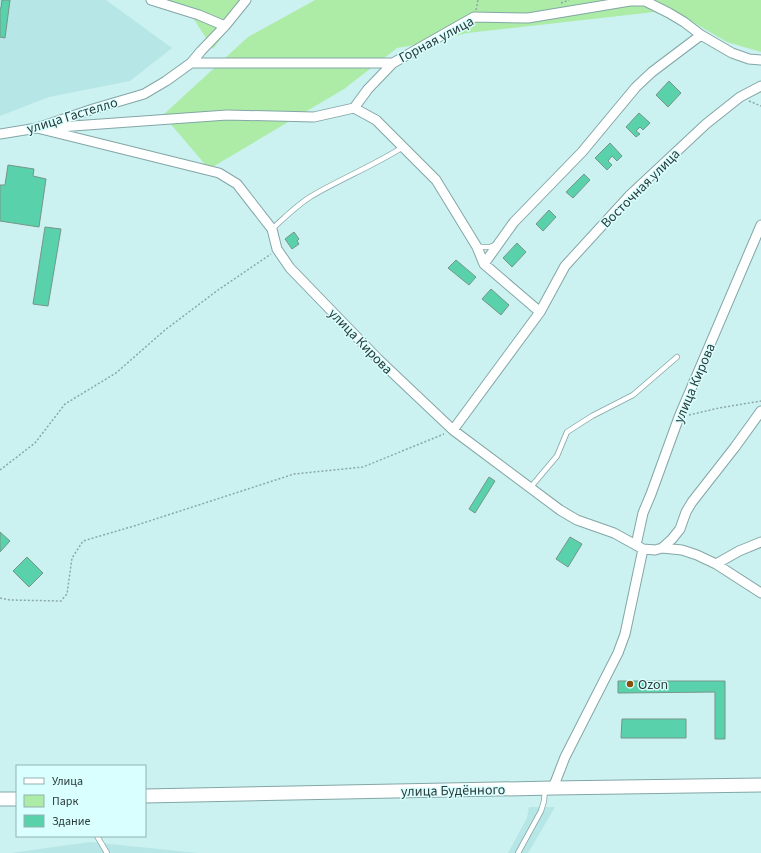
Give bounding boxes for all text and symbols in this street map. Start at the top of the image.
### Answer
street label: Горная улица [395,12,478,68]
street label: улица Гастелло [24,93,120,139]
street label: Восточная улица [597,145,685,233]
street label: улица Кирова [324,304,397,379]
street label: улица Кирова [669,340,721,426]
place label: Ozon [638,675,668,695]
marker: Ozon [625,679,635,689]
legend [16,765,146,837]
text: Улица [52,773,83,790]
street label: улица Будённого [401,780,505,802]
text: Парк [52,793,78,810]
text: Здание [52,813,91,830]

